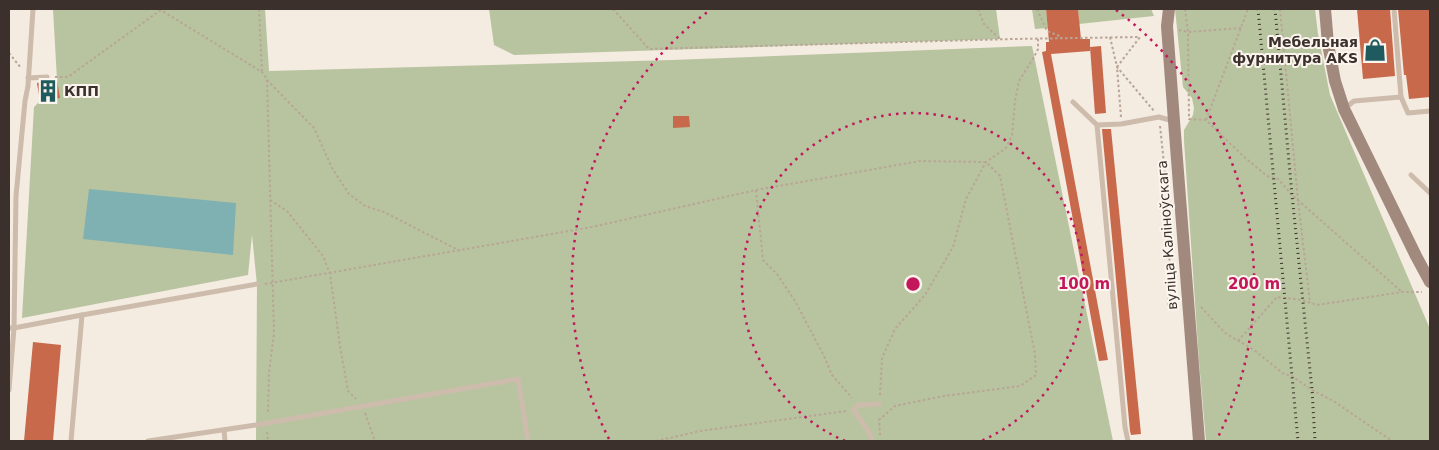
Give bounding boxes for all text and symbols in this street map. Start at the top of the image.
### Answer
place label: Мебельная фурнитура AKS [1232,34,1358,66]
shop icon: Мебельная фурнитура AKS [1362,37,1388,63]
building icon: КПП [35,78,61,104]
place label: КПП [64,83,99,99]
street label: вуліца Каліноўскага [1154,160,1180,310]
centre of rings [904,275,922,293]
text: 100 m [1058,275,1110,293]
text: 200 m [1228,275,1280,293]

